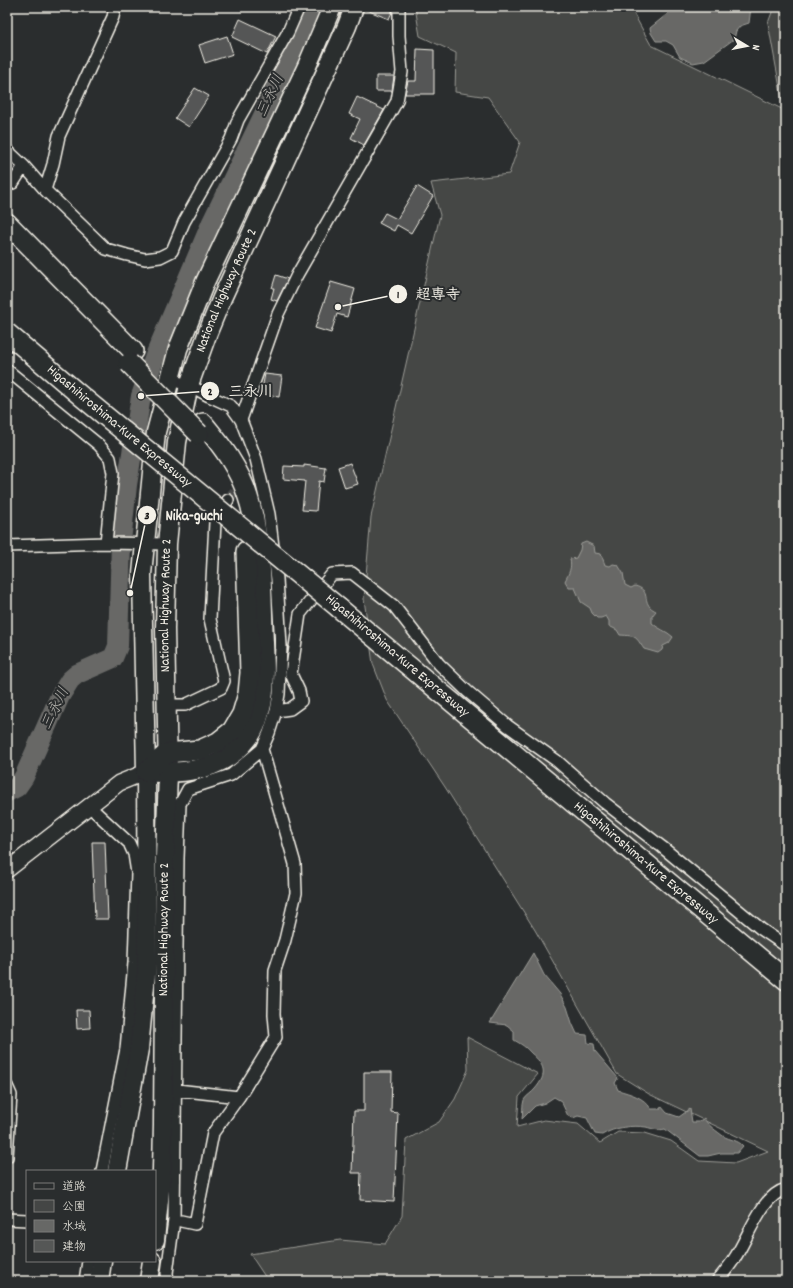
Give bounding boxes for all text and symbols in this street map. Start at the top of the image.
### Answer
north arrow [727,26,767,66]
text: N [746,43,763,52]
water label: 三永川 [252,71,290,121]
street label: National Highway Route 2 [191,225,263,355]
callout: 超専寺 [388,280,469,307]
text: 超専寺 [415,285,461,307]
text: 1 [397,287,400,304]
street label: Higashihiroshima-Kure Expressway [42,361,196,493]
callout: 三永川 [200,377,281,404]
text: 三永川 [228,382,274,404]
text: 2 [207,384,213,401]
callout: Nika-guchi [137,501,230,528]
text: Nika-guchi [165,506,223,528]
text: 3 [144,508,150,525]
street label: National Highway Route 2 [155,538,177,672]
street label: Higashihiroshima-Kure Expressway [320,590,474,723]
water label: 三永川 [36,684,76,734]
street label: Higashihiroshima-Kure Expressway [569,797,723,930]
street label: National Highway Route 2 [154,862,175,996]
legend [26,1170,156,1262]
text: 道路 [62,1179,86,1196]
text: 公園 [62,1199,86,1216]
text: 水域 [62,1219,86,1236]
text: 建物 [62,1239,86,1256]

